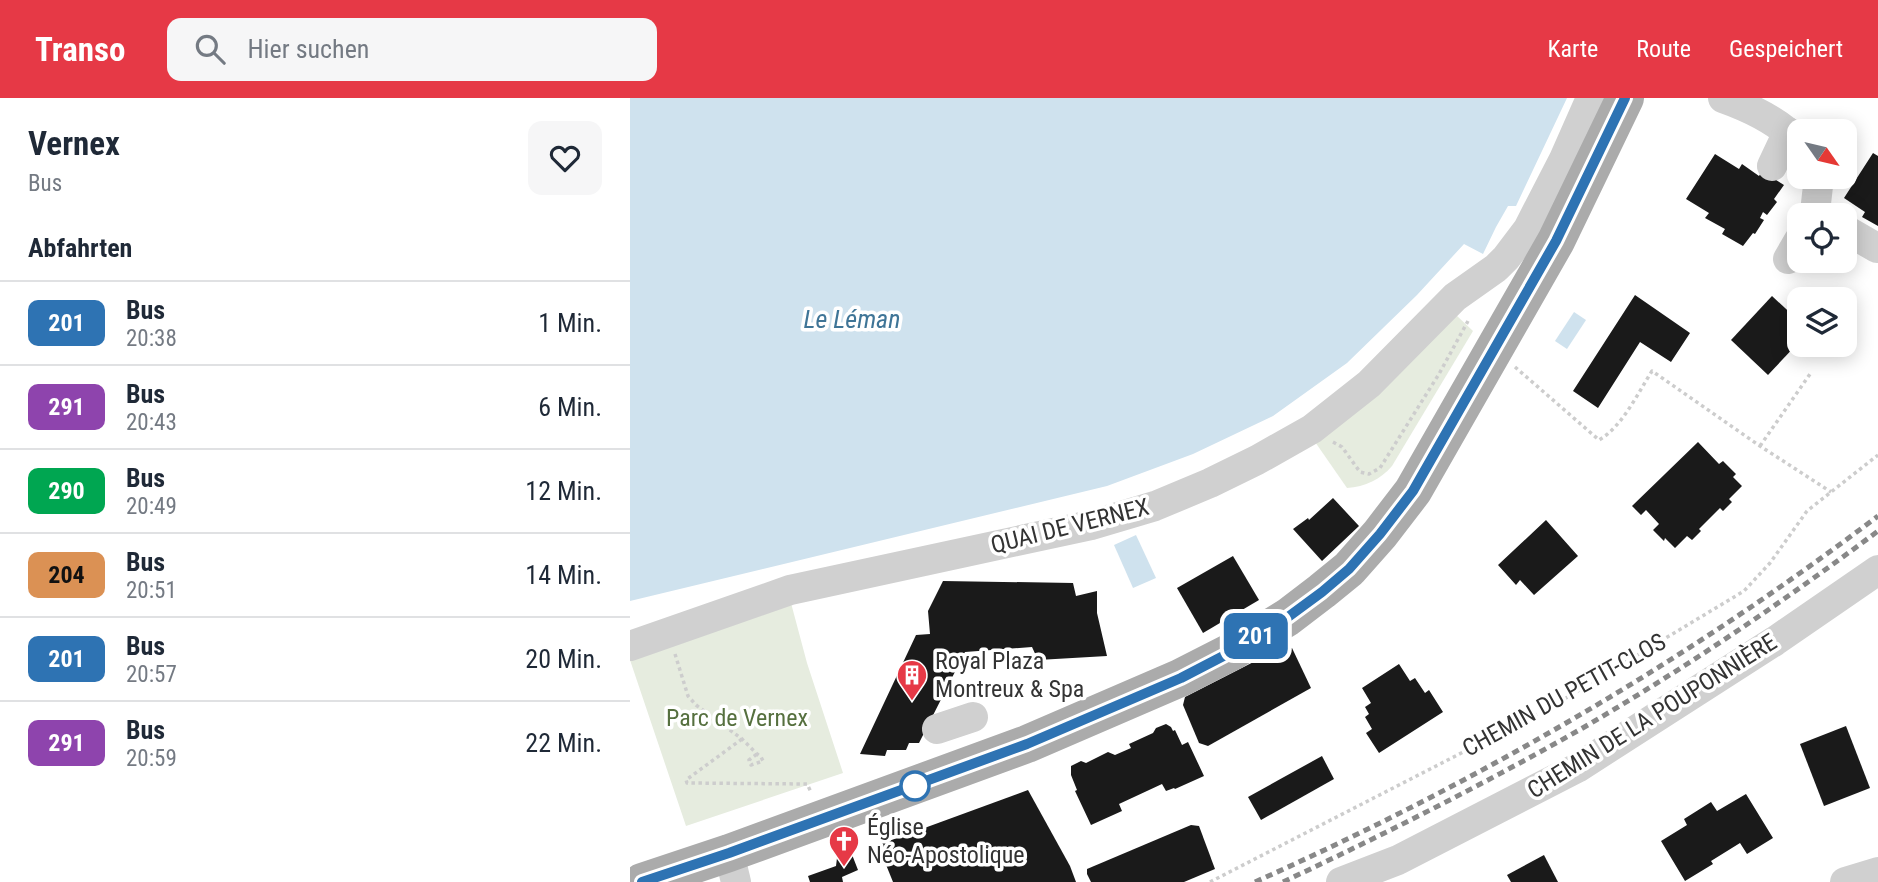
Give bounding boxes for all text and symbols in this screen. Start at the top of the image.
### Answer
search box [167,18,657,81]
text: Transo [35,30,125,69]
icon: search [191,30,229,68]
text: Hier suchen [247,34,369,64]
text: Karte [1548,35,1598,63]
text: Route [1636,35,1691,63]
text: Gespeichert [1729,35,1843,63]
north arrow [1787,119,1857,189]
map controls [1787,119,1857,357]
button: heart [528,121,602,195]
text: Vernex [28,124,120,163]
text: Bus [28,170,62,197]
button: locate [1787,203,1857,273]
text: Abfahrten [28,233,132,263]
button: layers [1787,287,1857,357]
text: Bus [126,295,165,325]
water label: Le Léman [804,304,900,334]
text: 1 Min. [538,308,602,338]
text: 201 [48,309,85,337]
text: 20:38 [126,325,177,352]
text: Bus [126,379,165,409]
text: 6 Min. [538,392,602,422]
text: 291 [48,393,85,421]
text: 20:43 [126,409,177,436]
text: Bus [126,463,165,493]
text: 12 Min. [525,476,602,506]
text: 290 [48,477,85,505]
text: 20:49 [126,493,177,520]
street label: QUAI DE VERNEX [988,493,1152,559]
text: Bus [126,547,165,577]
text: 14 Min. [525,560,602,590]
text: 204 [48,561,85,589]
text: 20:51 [126,577,177,604]
line badge: 201 [1216,613,1296,659]
text: 201 [1238,622,1274,650]
street label: CHEMIN DU PETIT-CLOS [1457,627,1671,763]
street label: CHEMIN DE LA POUPONNIÈRE [1522,628,1782,804]
text: Bus [126,631,165,661]
text: 20 Min. [525,644,602,674]
text: 201 [48,645,85,673]
place label: Royal Plaza Montreux & Spa [935,647,1084,703]
building icon: Royal Plaza Montreux & Spa [895,658,929,702]
text: 20:57 [126,661,177,688]
park label: Parc de Vernex [666,704,808,732]
text: Bus [126,715,165,745]
text: 22 Min. [525,728,602,758]
text: 291 [48,729,85,757]
text: 20:59 [126,745,177,772]
unlabelled marker [900,771,930,801]
place label: Église Néo-Apostolique [867,813,1025,869]
church icon: Église Néo-Apostolique [827,824,861,868]

